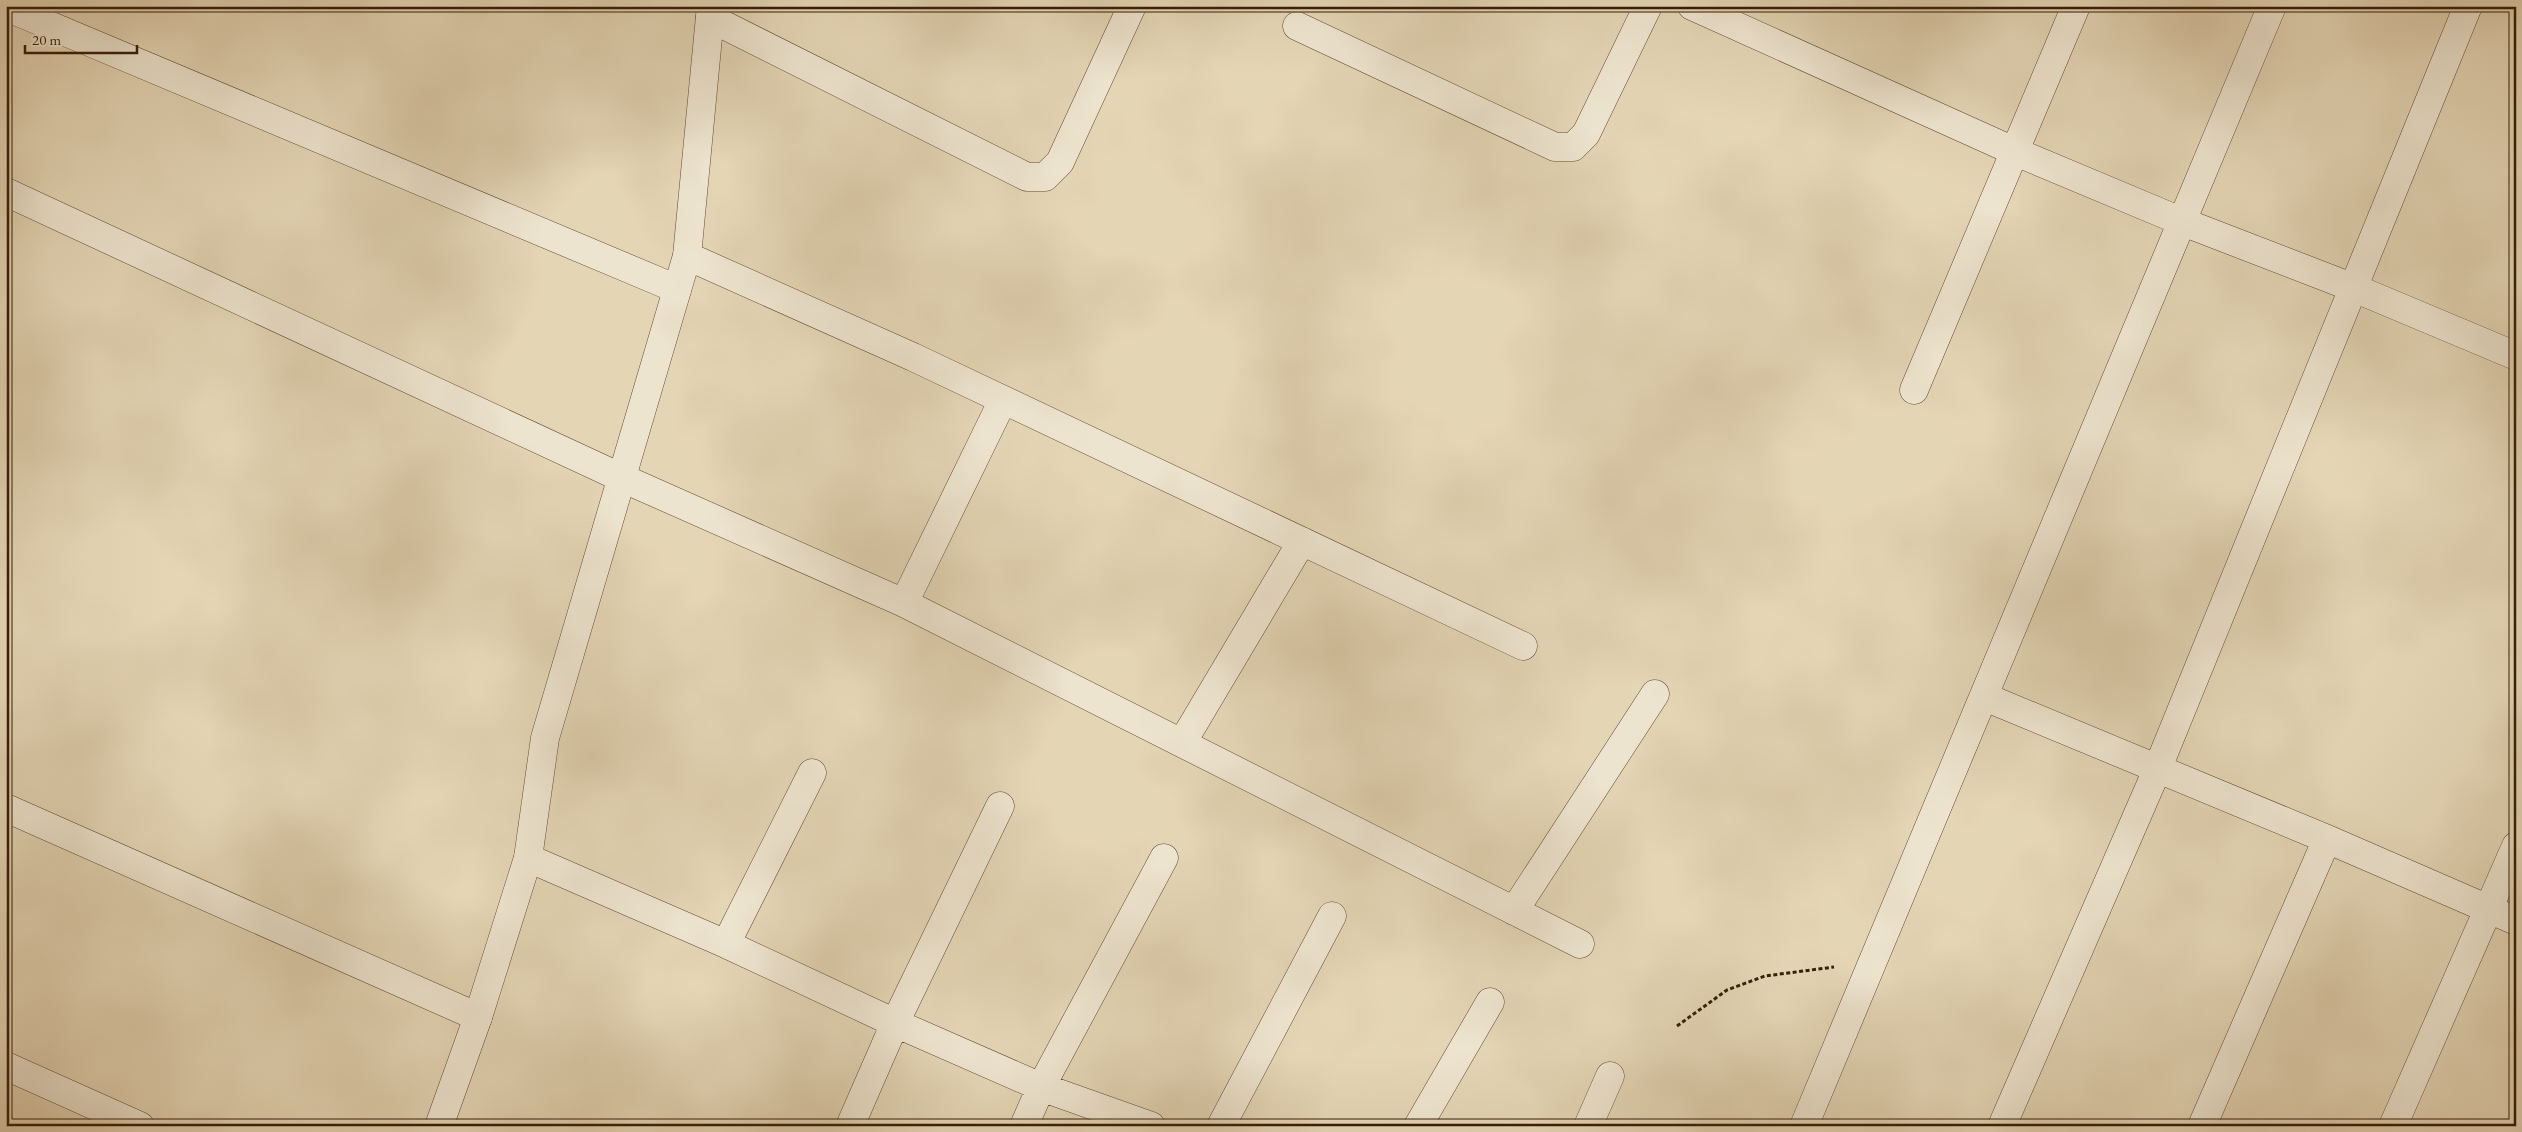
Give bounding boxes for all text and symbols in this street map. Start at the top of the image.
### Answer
scale bar [25,22,138,54]
text: 20 m [32,30,61,49]

